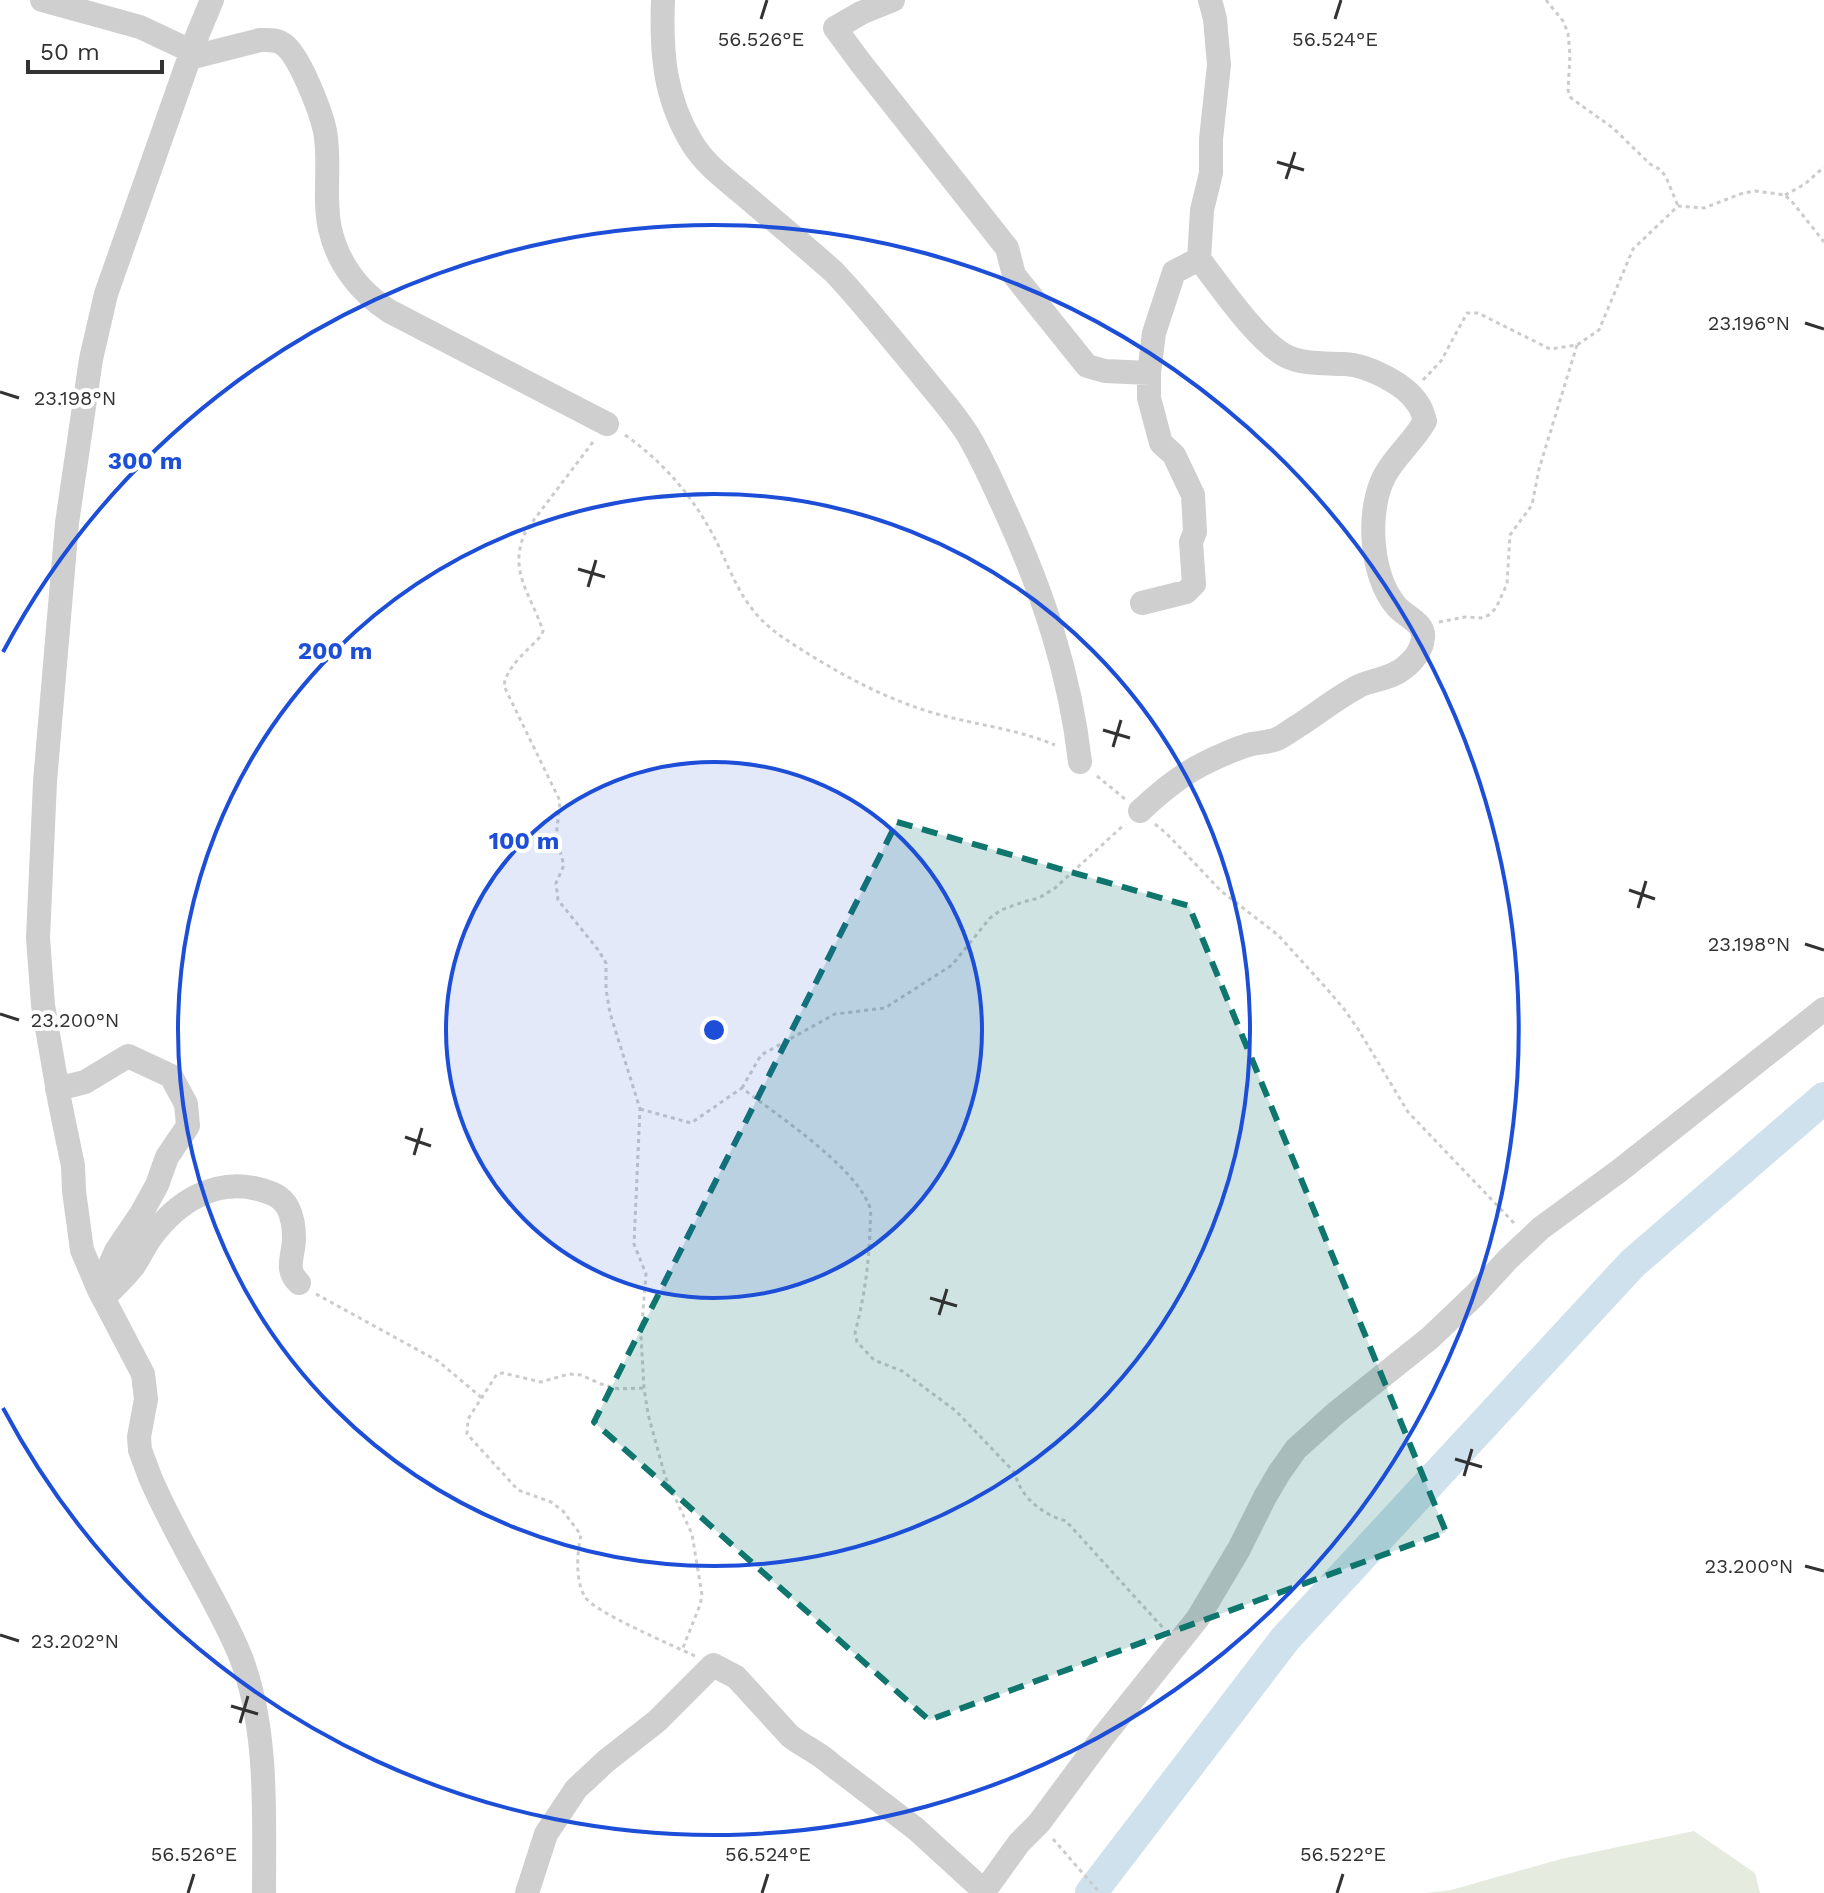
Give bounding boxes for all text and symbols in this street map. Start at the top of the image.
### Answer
scale bar [28,24,162,74]
text: 56.526°E [718,27,804,51]
text: 56.524°E [1292,27,1378,51]
text: 50 m [40,38,100,66]
text: 23.196°N [1708,311,1790,335]
text: 23.198°N [34,386,116,410]
text: 300 m [108,447,182,475]
text: 200 m [298,637,372,665]
text: 100 m [489,827,559,855]
text: 23.198°N [1708,932,1790,956]
text: 23.200°N [30,1008,120,1032]
centre of rings [700,1016,728,1044]
text: 23.200°N [1704,1554,1794,1578]
text: 23.202°N [31,1629,119,1653]
text: 56.526°E [151,1842,237,1866]
text: 56.524°E [725,1842,811,1866]
text: 56.522°E [1300,1842,1386,1866]

